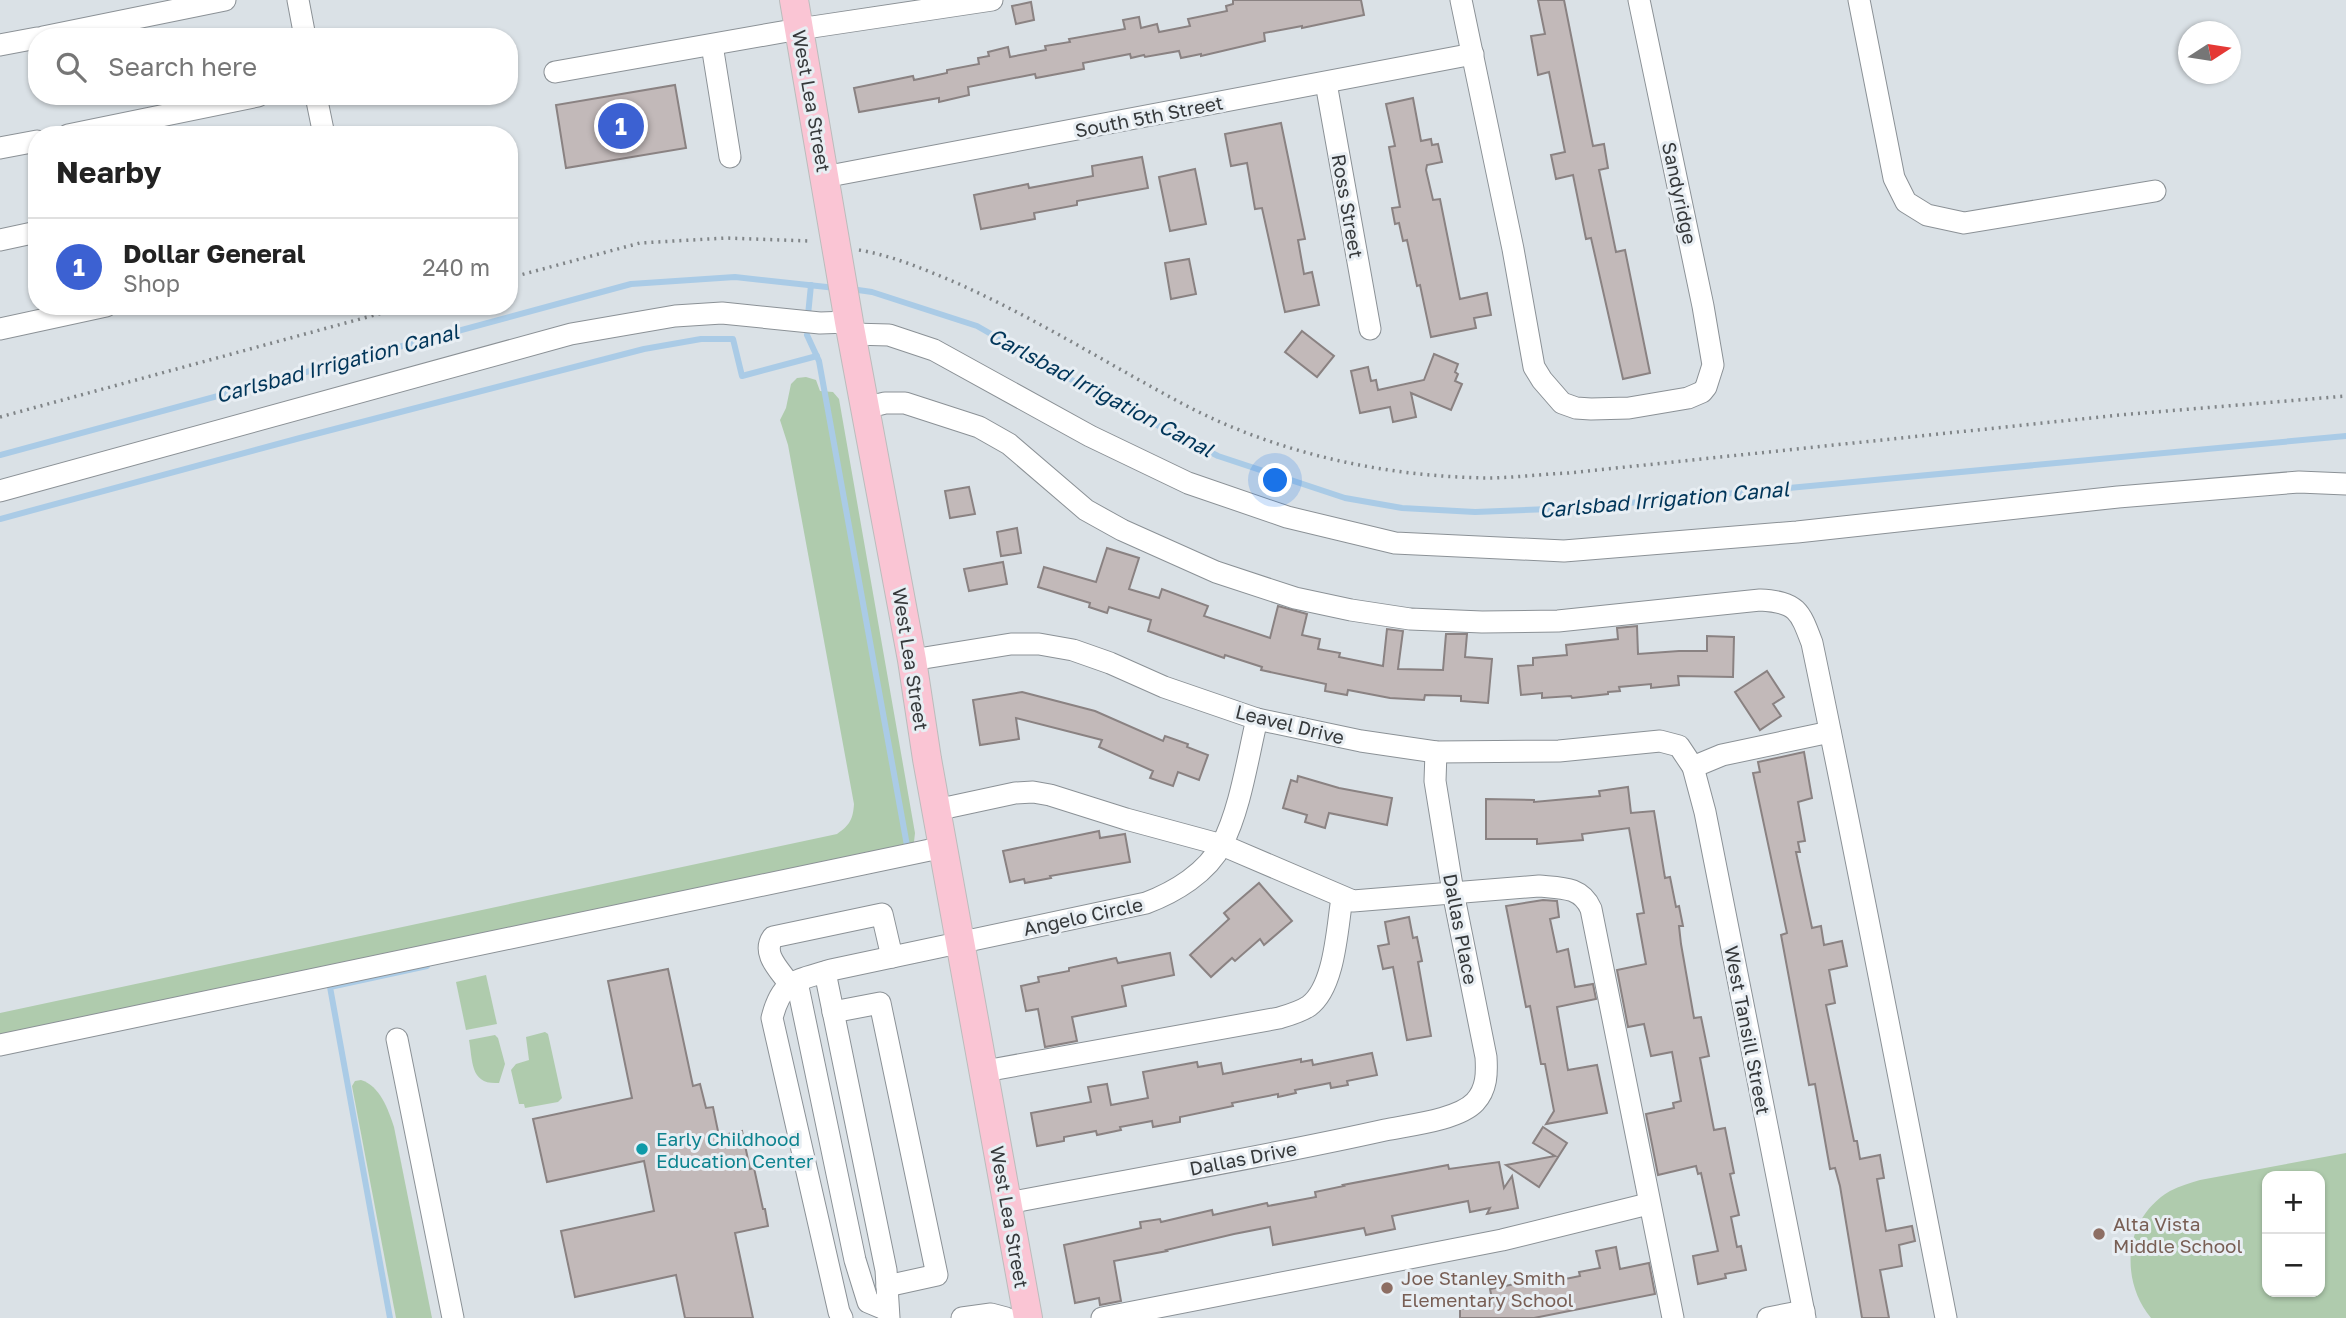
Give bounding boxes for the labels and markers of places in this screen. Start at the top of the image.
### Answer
pin: 1 [598,100,644,152]
place label: Early Childhood Education Center [656,1127,814,1172]
marker: Early Childhood Education Center [634,1141,650,1157]
place label: Alta Vista Middle School [2113,1212,2243,1257]
marker: Alta Vista Middle School [2091,1226,2107,1242]
place label: Joe Stanley Smith Elementary School [1401,1266,1574,1311]
marker: Joe Stanley Smith Elementary School [1379,1280,1395,1296]

